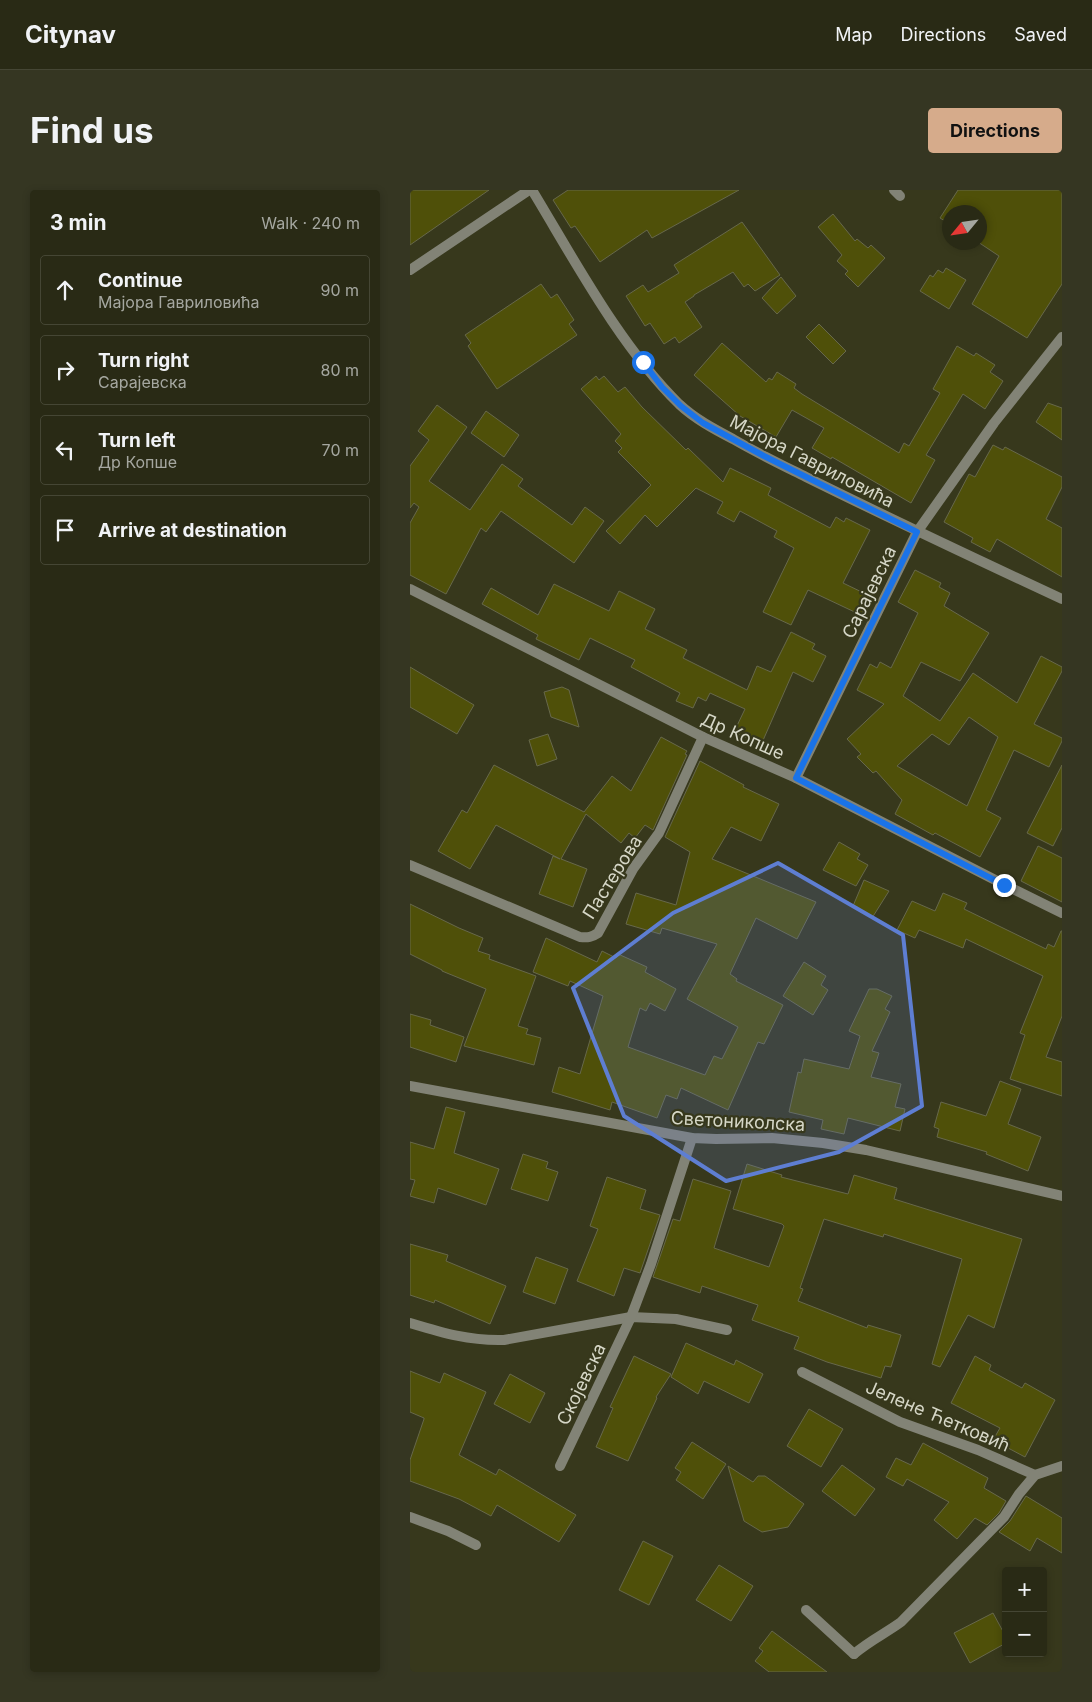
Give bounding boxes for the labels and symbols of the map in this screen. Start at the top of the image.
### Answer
north arrow [942,205,987,250]
route start [632,351,655,374]
street label: Мајора Гавриловића [726,410,898,512]
street label: Сарајевска [838,543,900,641]
street label: Др Копше [698,708,788,764]
street label: Пастерова [578,831,646,923]
route end [993,874,1016,897]
street label: Светониколска [670,1107,806,1135]
street label: Скојевска [552,1340,610,1428]
street label: Јелене Ћетковић [863,1376,1013,1456]

